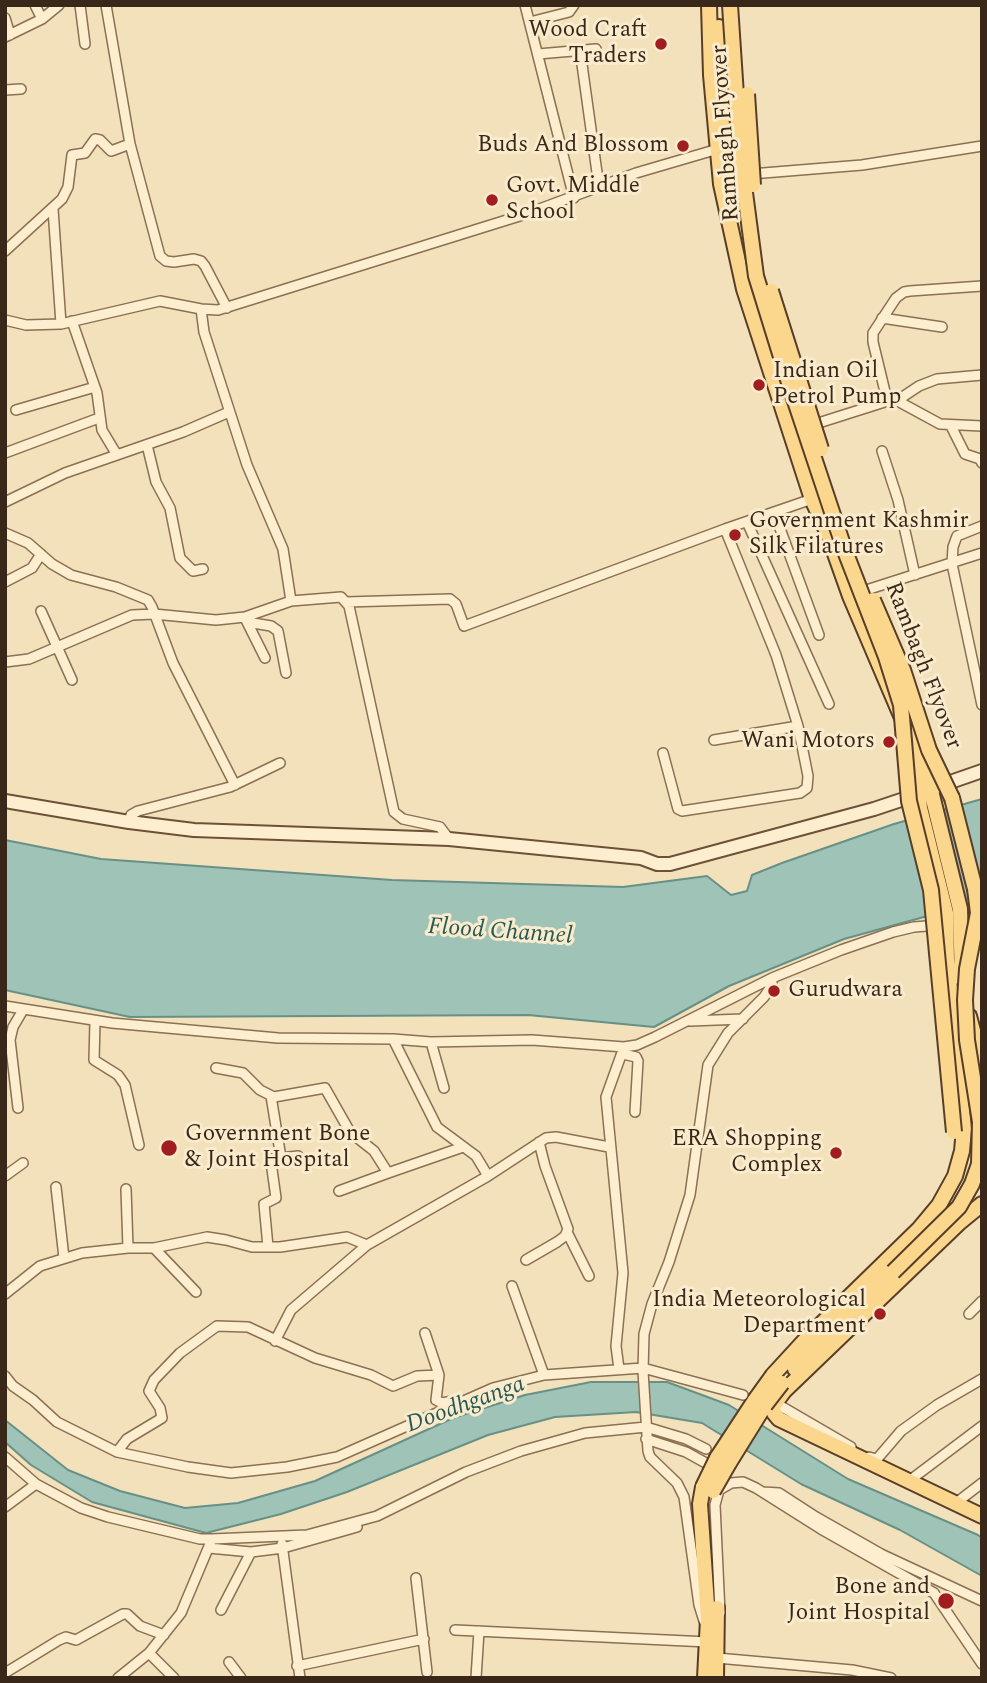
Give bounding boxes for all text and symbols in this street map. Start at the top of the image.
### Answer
place label: Wood Craft Traders [528,17,647,71]
marker: Wood Craft Traders [653,36,669,52]
street label: Rambagh Flyover [707,44,747,222]
place label: Buds And Blossom [477,132,669,160]
marker: Buds And Blossom [675,138,691,154]
place label: Govt. Middle School [506,173,640,227]
marker: Govt. Middle School [484,192,500,208]
place label: Indian Oil Petrol Pump [773,358,901,412]
marker: Indian Oil Petrol Pump [751,377,767,393]
place label: Government Kashmir Silk Filatures [749,508,969,562]
marker: Government Kashmir Silk Filatures [727,527,743,543]
street label: Rambagh Flyover [877,578,967,754]
place label: Wani Motors [741,728,875,756]
marker: Wani Motors [881,734,897,750]
water label: Flood Channel [427,914,573,952]
place label: Gurudwara [788,977,903,1005]
marker: Gurudwara [766,983,782,999]
place label: Government Bone & Joint Hospital [185,1121,370,1175]
place label: ERA Shopping Complex [672,1126,822,1180]
marker: Government Bone & Joint Hospital [159,1138,179,1158]
marker: ERA Shopping Complex [828,1145,844,1161]
place label: India Meteorological Department [652,1287,866,1341]
marker: India Meteorological Department [872,1306,888,1322]
water label: Doodhganga [403,1371,529,1441]
place label: Bone and Joint Hospital [787,1574,930,1628]
marker: Bone and Joint Hospital [936,1591,956,1611]

